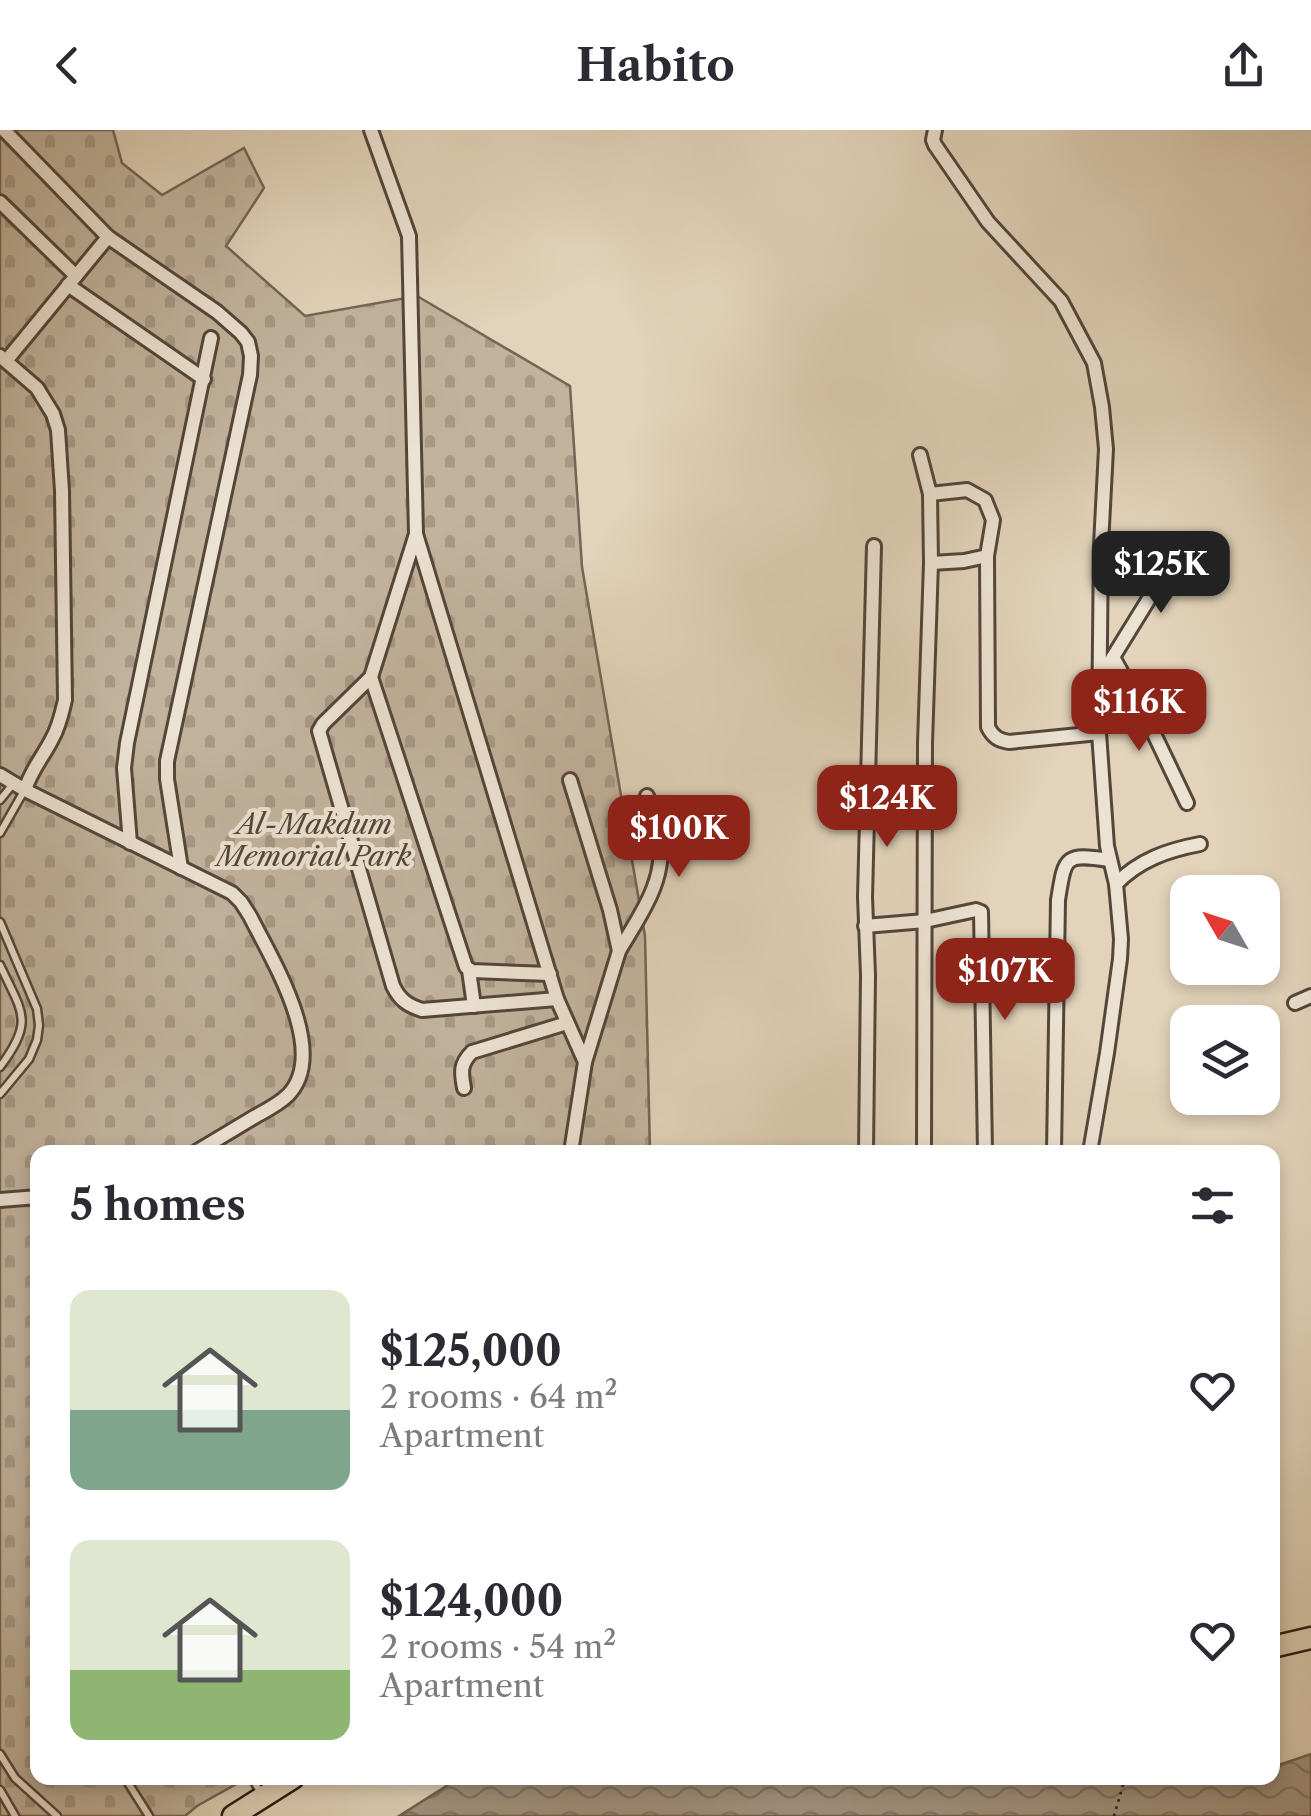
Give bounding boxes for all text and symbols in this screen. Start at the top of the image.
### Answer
text: Habito [576,37,735,93]
icon: back [40,38,95,93]
icon: share [1216,38,1271,93]
pin: $125K [1091,531,1231,616]
text: $125K [1114,544,1208,583]
pin: $116K [1069,669,1209,754]
text: $116K [1093,682,1185,721]
pin: $124K [817,765,957,850]
text: $124K [839,778,935,817]
pin: $100K [609,795,749,880]
park label: Al-Makdum Memorial Park [213,807,412,873]
text: $100K [630,808,728,847]
north arrow [1170,875,1280,985]
map controls [1170,875,1280,1115]
pin: $107K [935,938,1075,1023]
text: $107K [958,951,1052,990]
button: layers [1170,1005,1280,1115]
icon: filters [1185,1178,1240,1233]
text: 5 homes [70,1179,246,1231]
text: $125,000 [380,1325,562,1377]
icon: home [150,1330,270,1450]
icon: heart [1185,1363,1240,1418]
text: 2 rooms · 64 m² [380,1377,618,1416]
text: Apartment [380,1416,544,1455]
text: $124,000 [380,1575,563,1627]
icon: home [150,1580,270,1700]
icon: heart [1185,1613,1240,1668]
text: 2 rooms · 54 m² [380,1627,616,1666]
text: Apartment [380,1666,544,1705]

